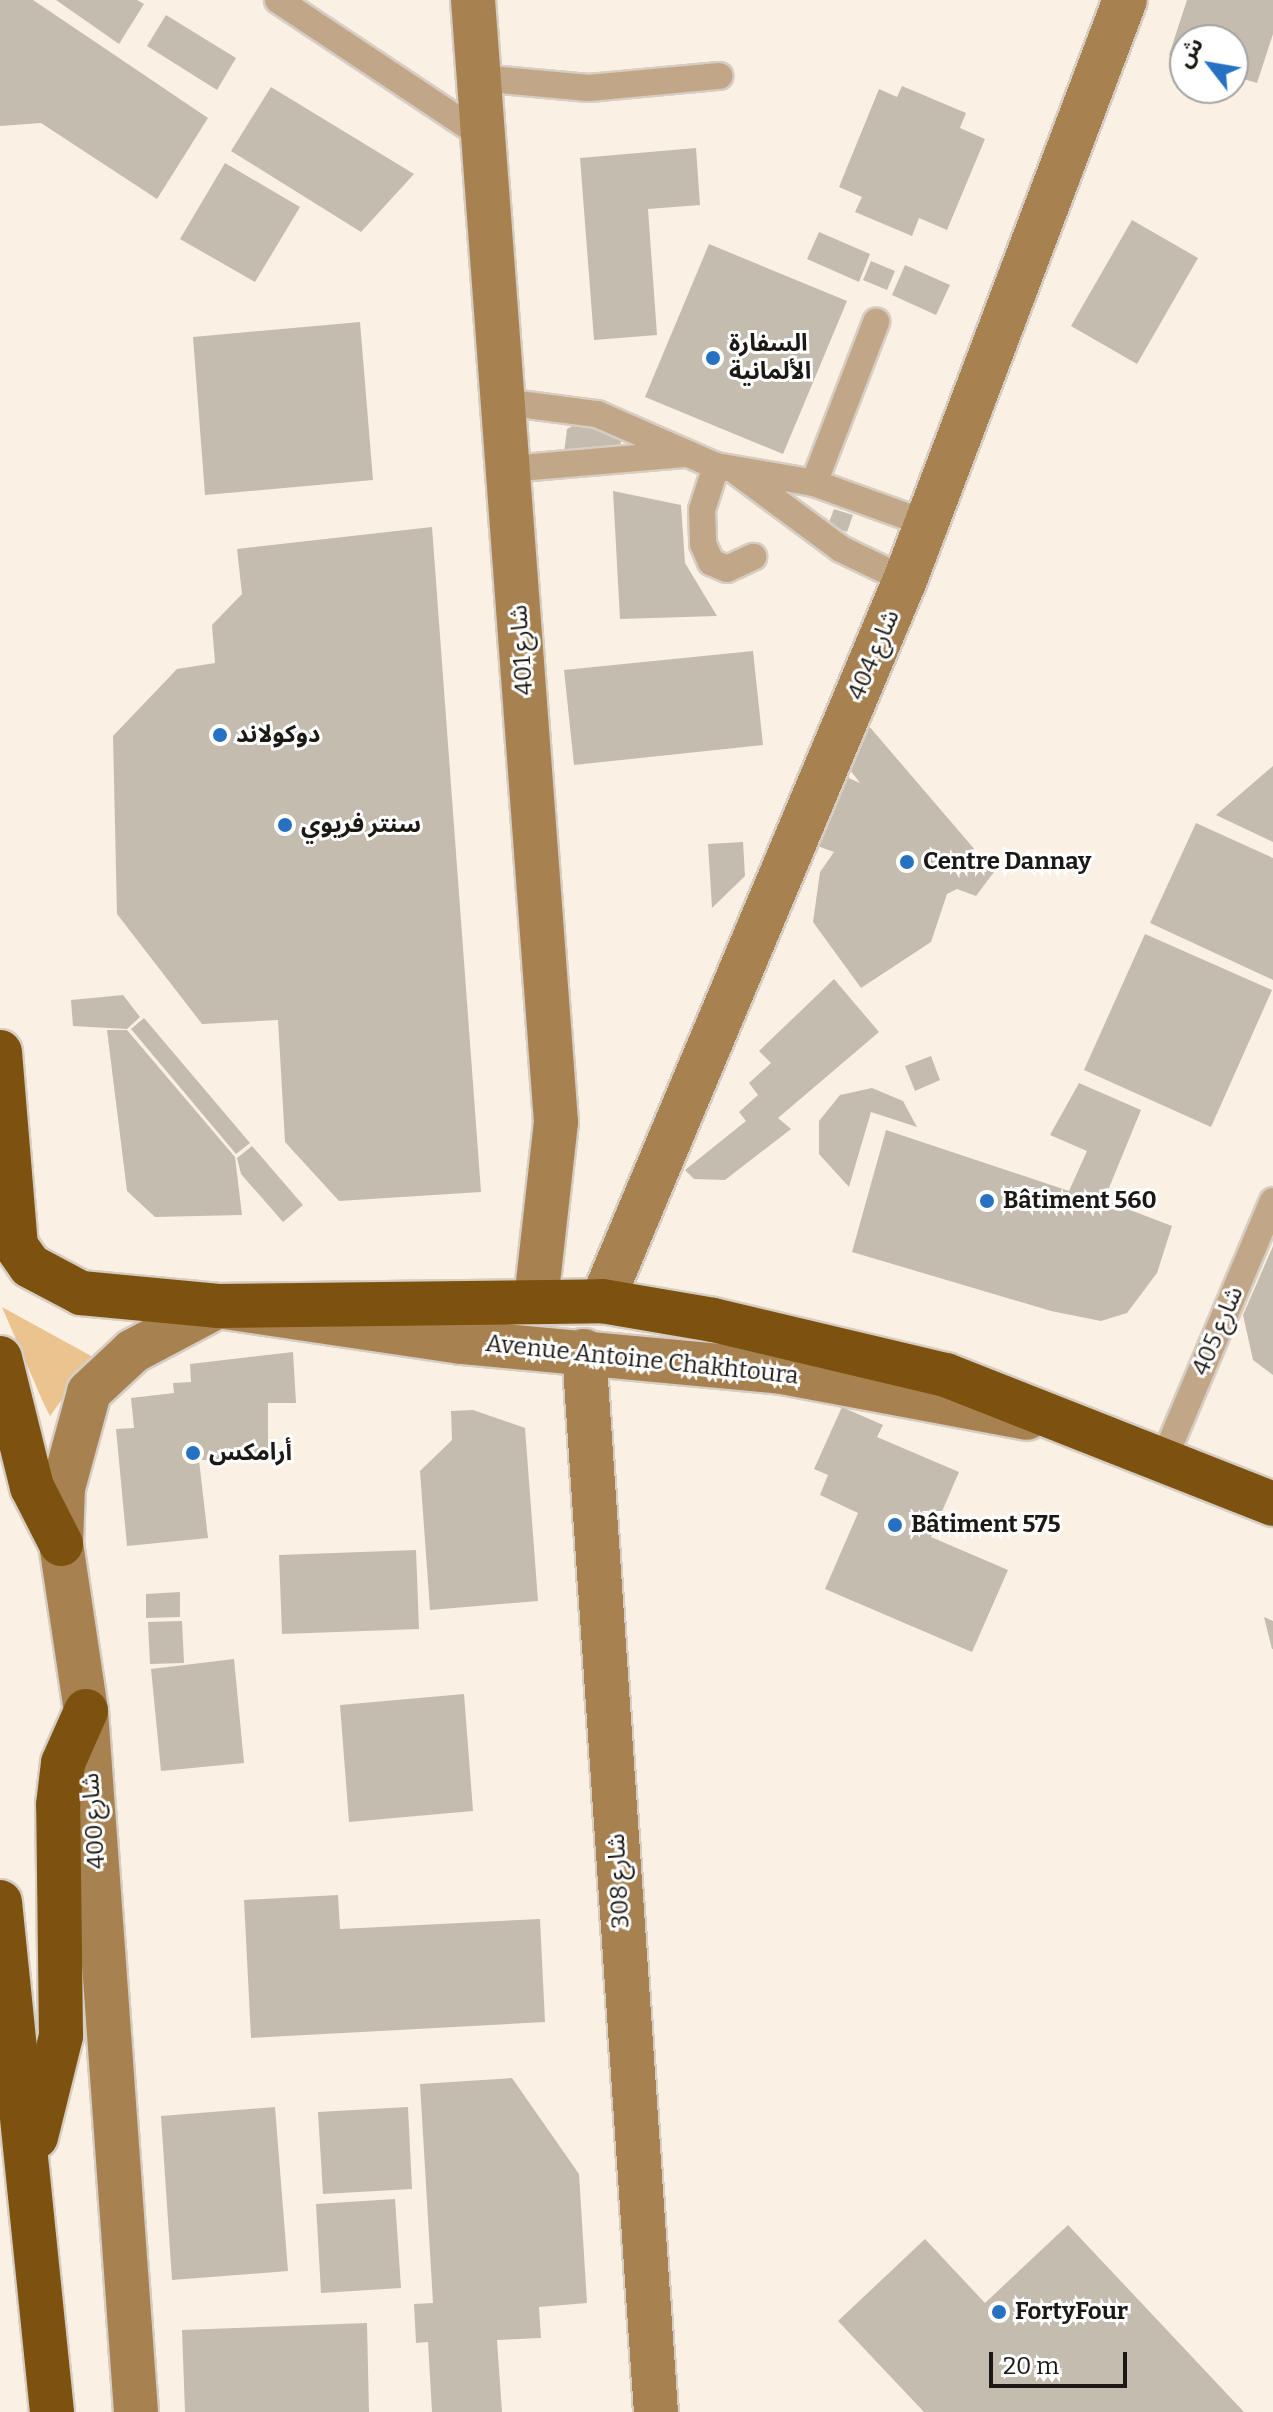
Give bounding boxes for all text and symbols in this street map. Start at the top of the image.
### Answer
north arrow [1169,24,1249,104]
text: ش [1170,33,1209,72]
place label: السفارة الألمانية [729,330,811,386]
marker: السفارة الألمانية [704,349,722,367]
street label: شارع 401 [504,604,540,696]
street label: شارع 404 [842,606,906,704]
place label: دوكولاند [236,721,320,749]
marker: دوكولاند [211,726,229,744]
place label: سنتر فريوي [301,811,421,839]
marker: سنتر فريوي [276,816,294,834]
place label: Centre Dannay [923,848,1091,876]
marker: Centre Dannay [898,853,916,871]
place label: Bâtiment 560 [1003,1187,1157,1215]
marker: Bâtiment 560 [978,1192,996,1210]
street label: شارع 405 [1186,1282,1250,1380]
street label: Avenue Antoine Chakhtoura [484,1329,800,1391]
place label: أرامكس [209,1439,292,1467]
marker: أرامكس [184,1444,202,1462]
place label: Bâtiment 575 [911,1511,1061,1539]
marker: Bâtiment 575 [886,1516,904,1534]
street label: شارع 400 [76,1772,112,1870]
street label: شارع 308 [602,1833,636,1929]
place label: FortyFour [1015,2298,1128,2326]
marker: FortyFour [990,2303,1008,2321]
scale bar [993,2336,1131,2386]
text: 20 m [1003,2352,1059,2380]

